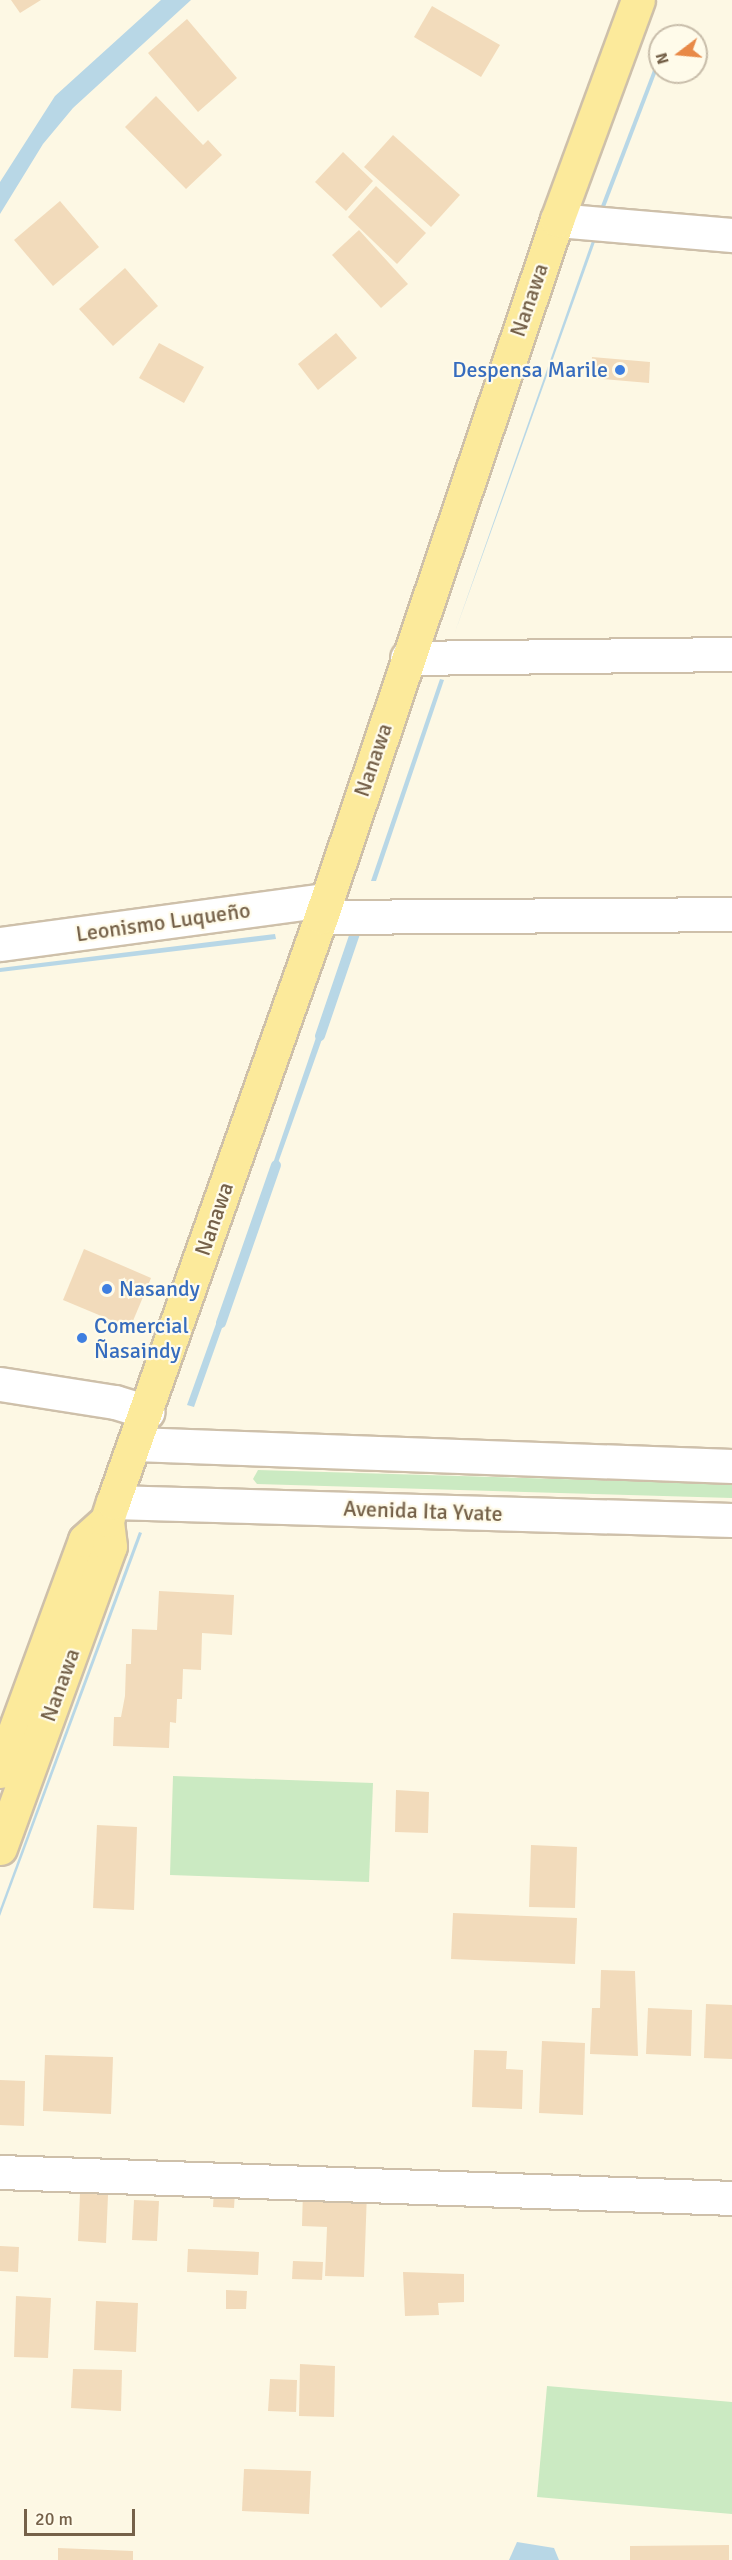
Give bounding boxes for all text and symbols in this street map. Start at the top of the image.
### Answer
north arrow [648,24,708,84]
text: N [651,50,674,67]
street label: Nanawa [504,260,554,340]
place label: Despensa Marile [452,357,608,383]
marker: Despensa Marile [613,363,627,377]
street label: Nanawa [348,720,398,800]
street label: Leonismo Luqueño [74,897,252,947]
street label: Nanawa [189,1179,239,1259]
place label: Nasandy [119,1276,200,1302]
marker: Nasandy [100,1282,114,1296]
place label: Comercial Ñasaindy [94,1312,189,1364]
marker: Comercial Ñasaindy [75,1331,89,1345]
street label: Avenida Ita Yvate [343,1495,503,1527]
street label: Nanawa [35,1645,85,1725]
scale bar [27,2497,138,2535]
text: 20 m [35,2508,73,2530]

